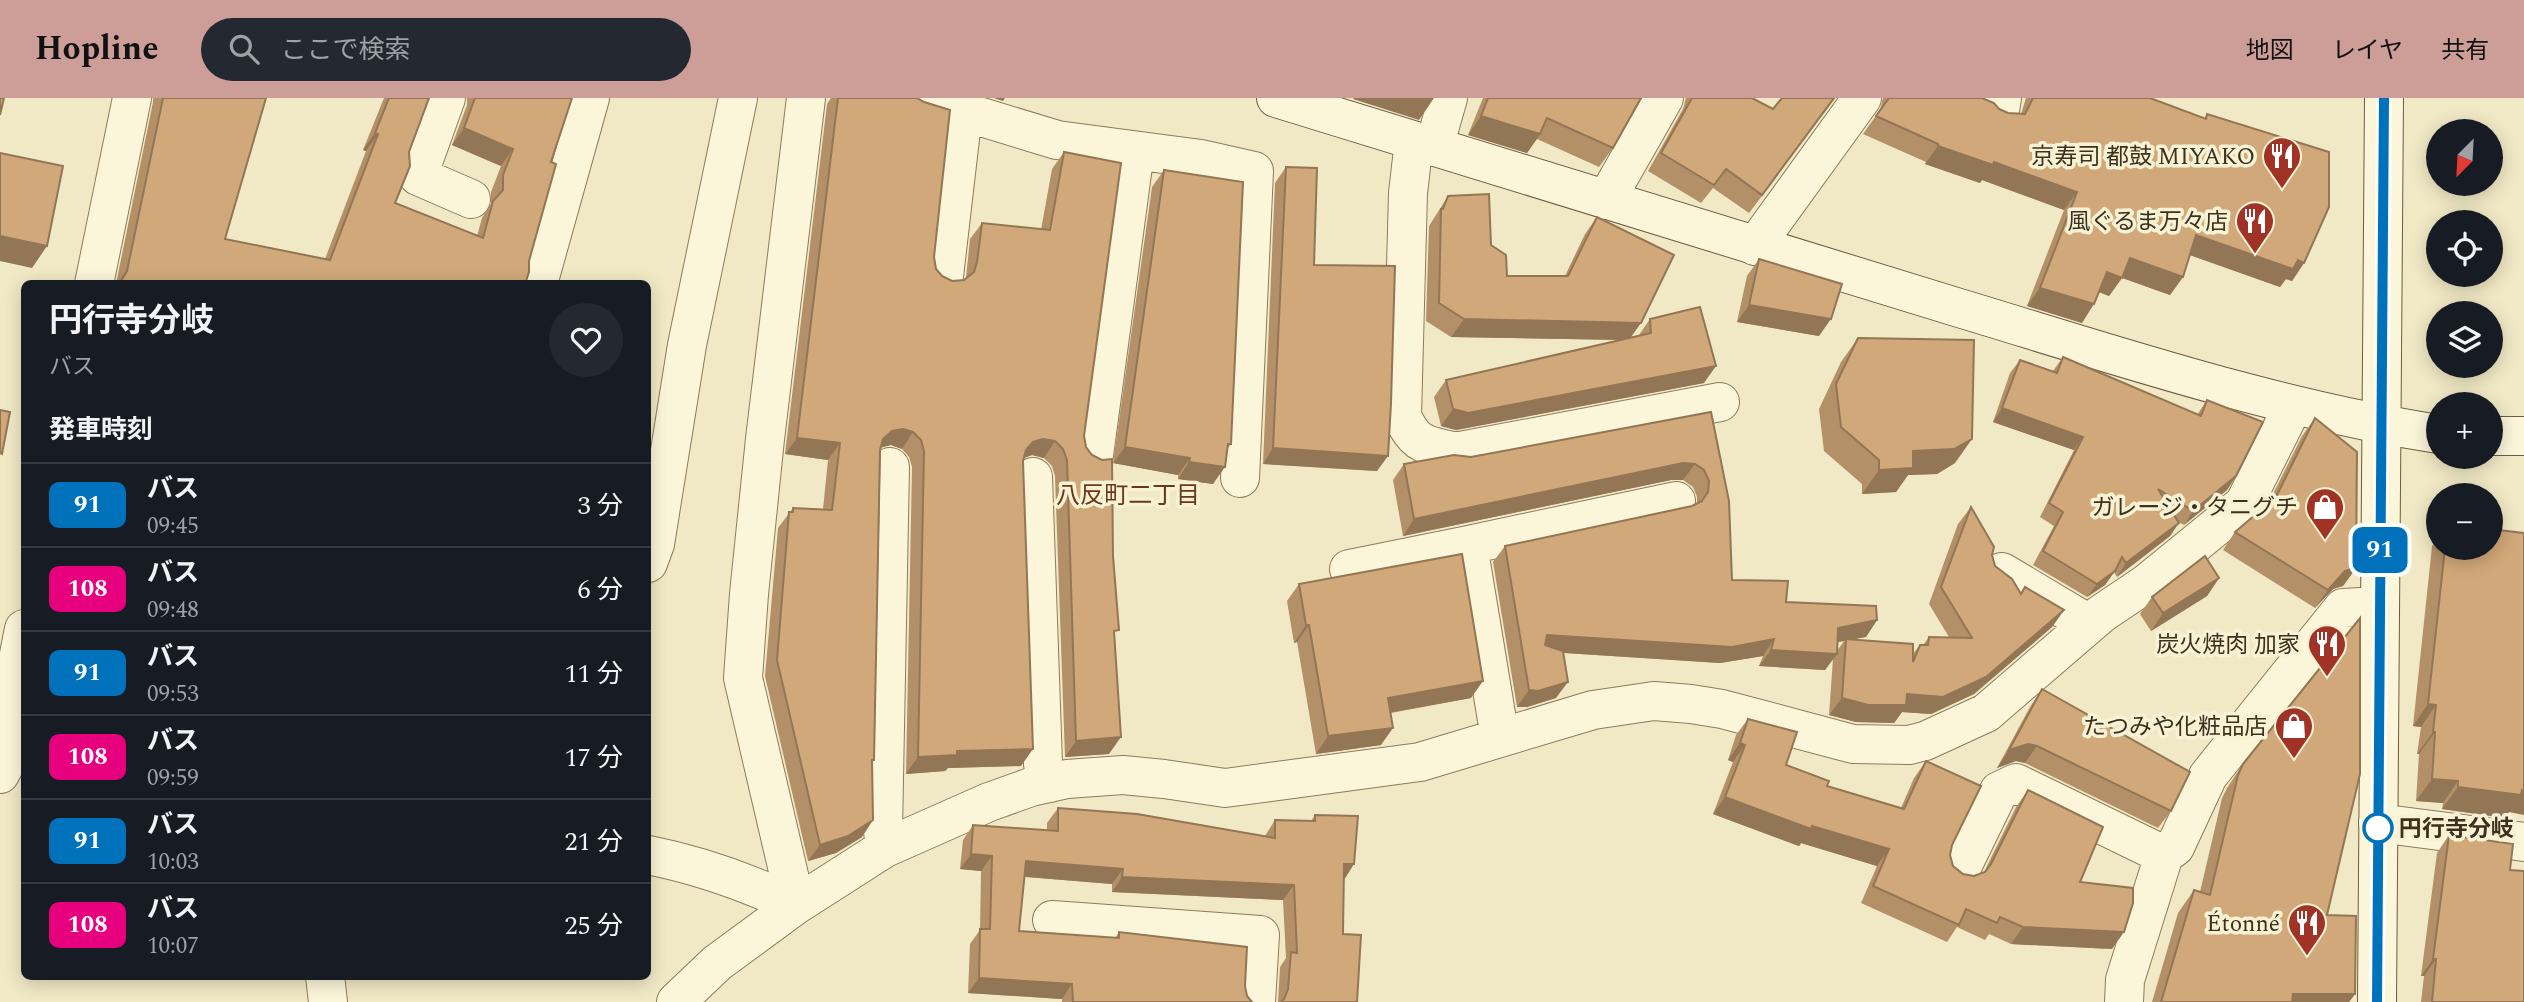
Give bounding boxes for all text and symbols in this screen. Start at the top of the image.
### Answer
search box [201,18,691,81]
text: Hopline [35,24,159,74]
icon: search [225,30,263,68]
text: ここで検索 [281,30,411,70]
text: 地図 [2246,33,2294,69]
text: レイヤ [2332,33,2403,69]
text: 共有 [2441,33,2489,69]
north arrow [2426,119,2502,196]
map controls [2426,119,2503,560]
restaurant icon: 京寿司 都鼓 MIYAKO [2261,135,2303,190]
place label: 京寿司 都鼓 MIYAKO [2031,140,2255,175]
restaurant icon: 風ぐるま万々店 [2234,200,2276,255]
place label: 風ぐるま万々店 [2067,205,2228,240]
button: locate [2426,210,2503,287]
text: 円行寺分岐 [49,296,214,346]
button: layers [2426,301,2503,378]
button: heart [549,303,623,377]
text: バス [49,350,95,385]
button: + [2426,392,2503,469]
text: 発車時刻 [49,410,153,450]
text: バス [147,469,199,509]
district label: 八反町二丁目 [1056,478,1200,514]
button: − [2426,483,2503,560]
text: 3 分 [577,486,623,526]
shop icon: ガレージ・タニグチ [2304,486,2346,541]
text: 91 [74,487,101,523]
place label: ガレージ・タニグチ [2091,491,2298,526]
text: 09:45 [147,509,199,544]
line badge: 91 [2348,527,2412,573]
text: 91 [2367,532,2393,568]
text: バス [147,553,199,593]
text: 6 分 [577,570,623,610]
text: 108 [67,571,108,607]
text: 09:48 [147,593,199,628]
restaurant icon: 炭火焼肉 加家 [2306,623,2348,678]
place label: 炭火焼肉 加家 [2156,628,2300,663]
text: バス [147,637,199,677]
text: 11 分 [564,654,623,694]
text: 91 [74,655,101,691]
text: 09:53 [147,677,199,712]
shop icon: たつみや化粧品店 [2273,705,2315,760]
place label: たつみや化粧品店 [2083,710,2267,745]
text: バス [147,721,199,761]
text: 17 分 [564,738,623,778]
text: 108 [67,739,108,775]
text: 09:59 [147,761,199,796]
text: バス [147,805,199,845]
place label: 円行寺分岐 [2399,812,2514,847]
marker: 円行寺分岐 [2363,813,2393,843]
text: 21 分 [564,822,623,862]
text: 91 [74,823,101,859]
text: 10:03 [147,845,199,880]
text: バス [147,889,199,929]
restaurant icon: Étonné [2286,902,2328,957]
text: 25 分 [564,906,623,946]
text: 108 [67,907,108,943]
place label: Étonné [2207,907,2280,942]
text: 10:07 [147,929,199,964]

